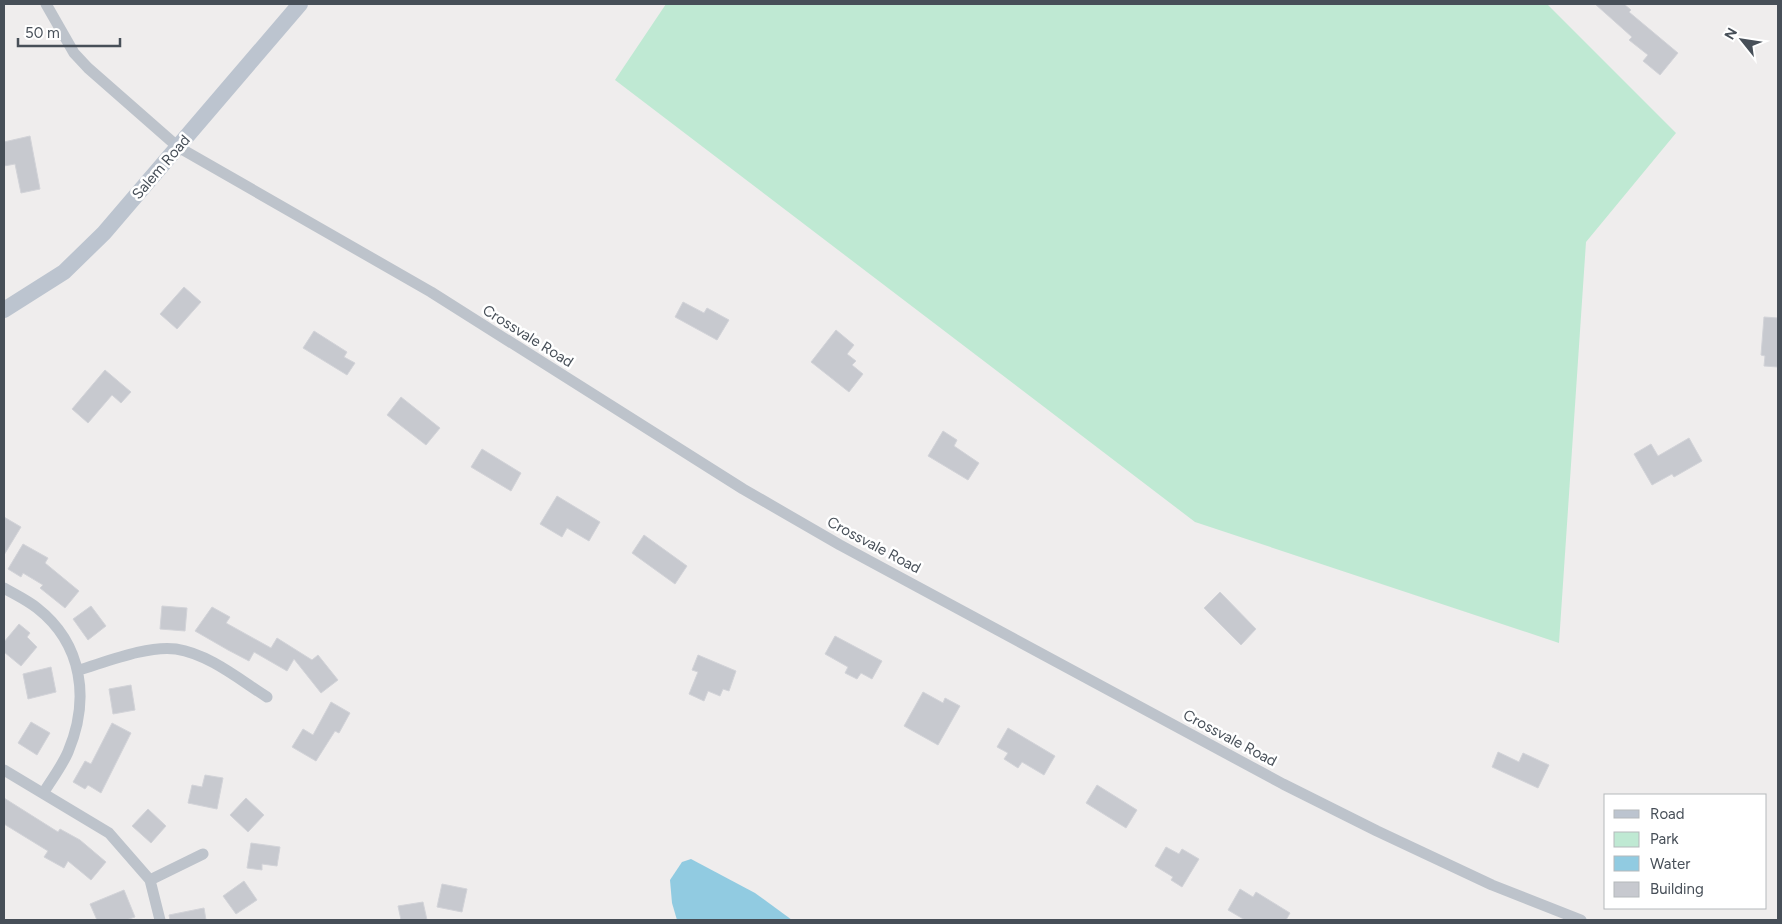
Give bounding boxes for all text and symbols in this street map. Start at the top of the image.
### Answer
scale bar [18,15,120,47]
north arrow [1717,15,1767,65]
text: 50 m [25,24,60,42]
text: N [1721,25,1741,43]
street label: Salem Road [128,131,194,203]
street label: Crossvale Road [479,301,577,371]
street label: Crossvale Road [824,513,924,577]
street label: Crossvale Road [1180,706,1280,770]
legend [1604,794,1767,909]
text: Road [1650,805,1685,823]
text: Park [1650,830,1679,848]
text: Water [1650,855,1690,873]
text: Building [1650,880,1704,898]

